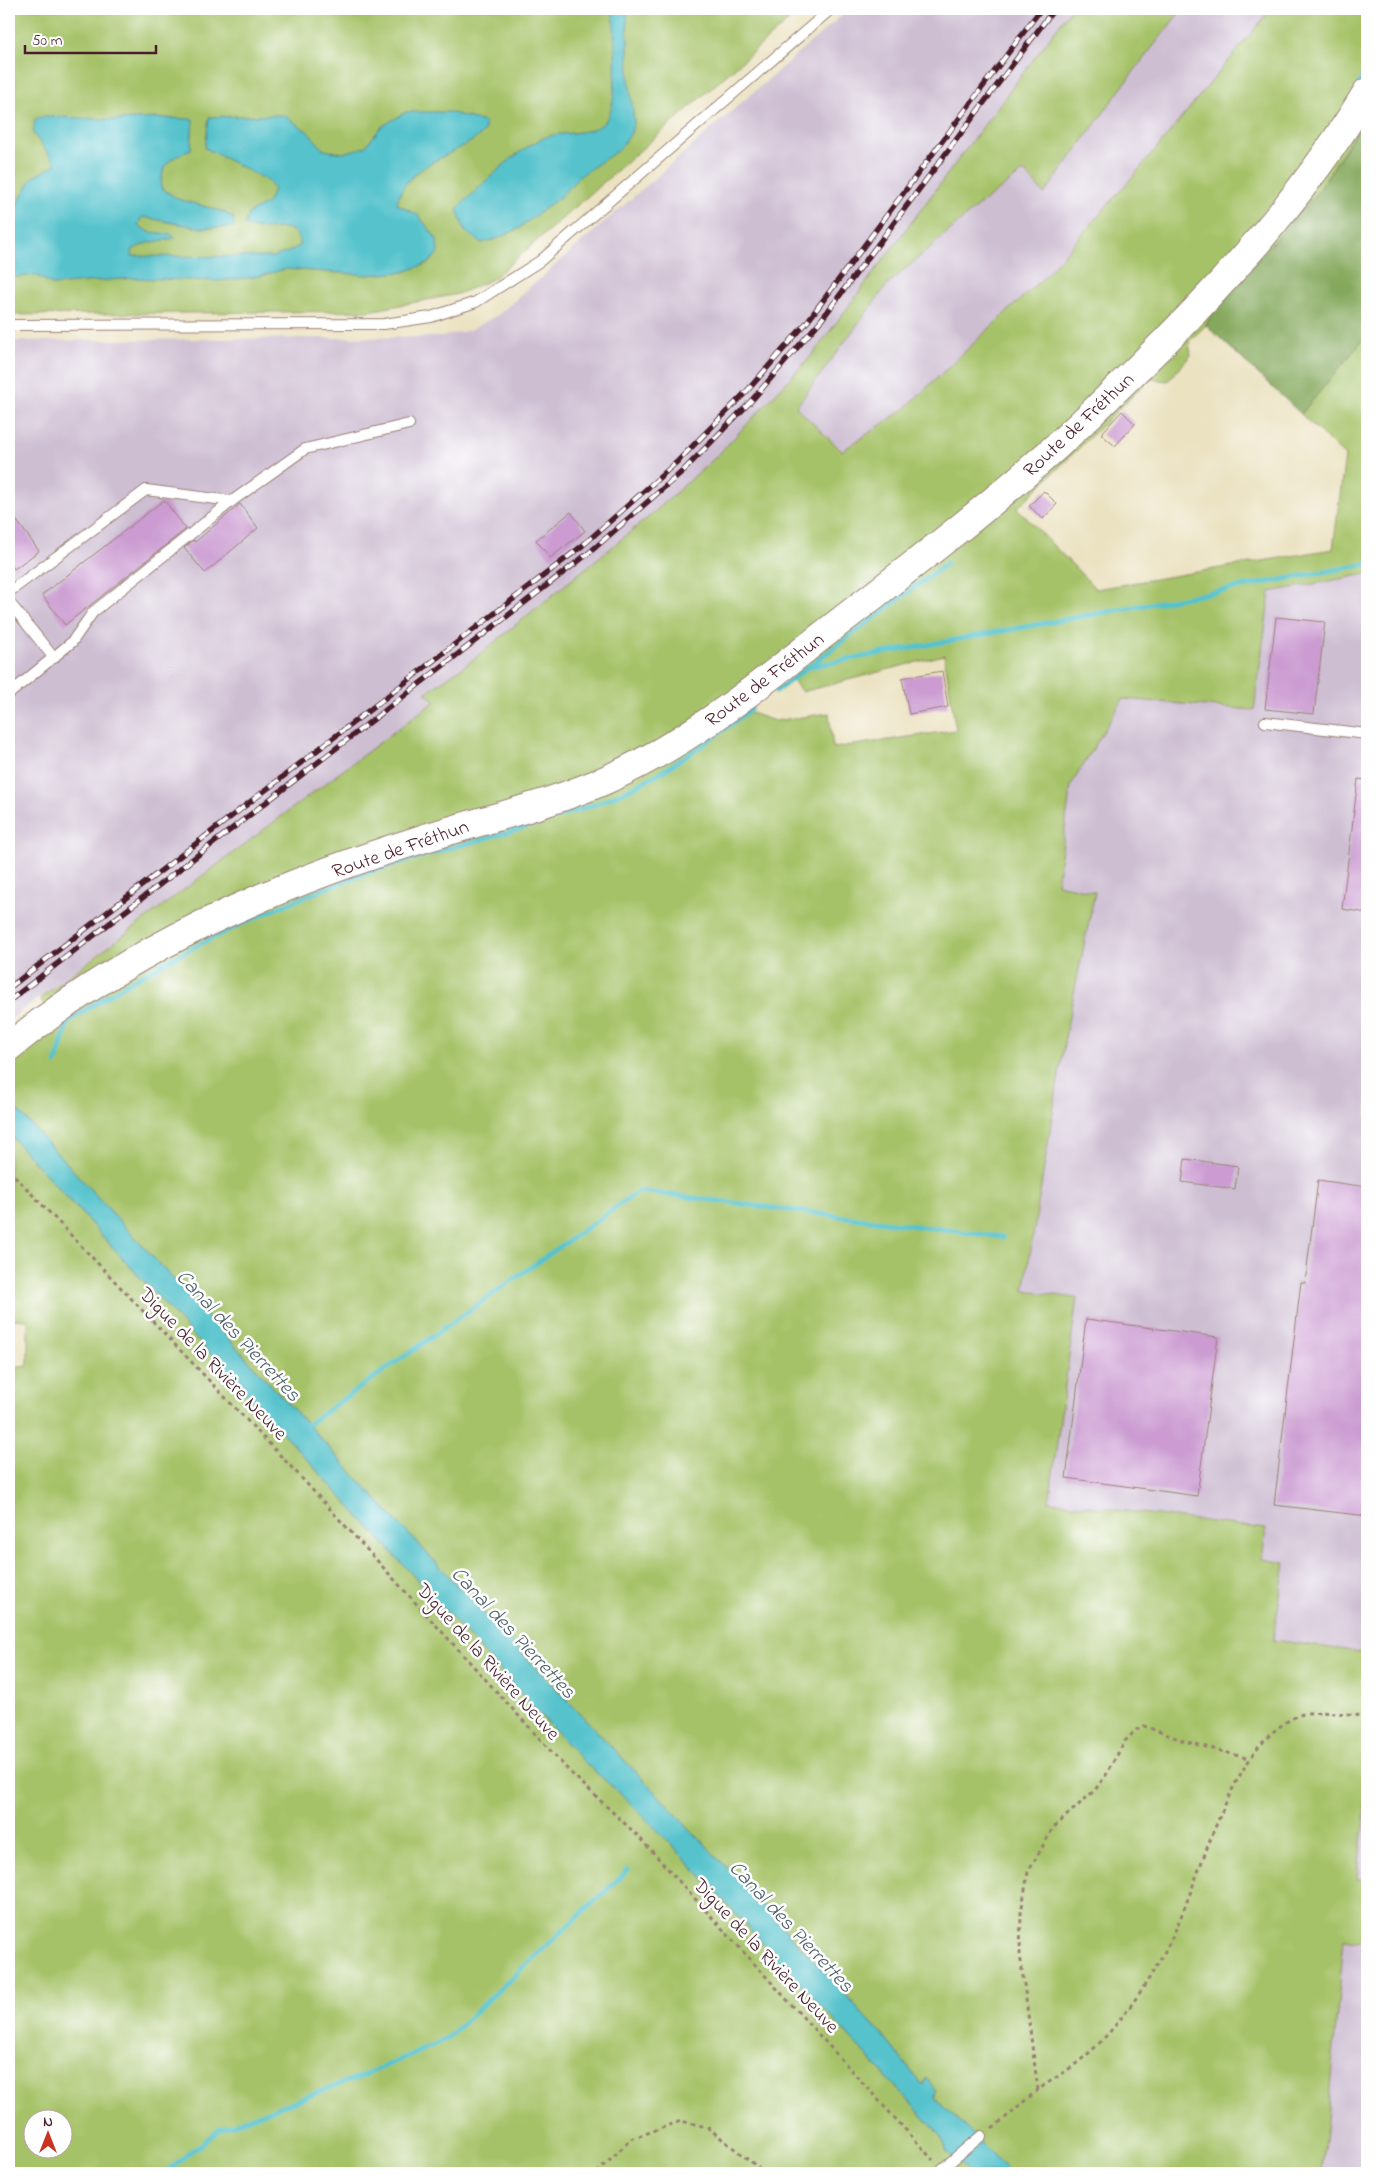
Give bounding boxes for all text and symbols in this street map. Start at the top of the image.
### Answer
scale bar [25,22,156,54]
text: 50 m [32,30,63,52]
street label: Route de Fréthun [1018,366,1142,485]
street label: Route de Fréthun [700,626,831,736]
street label: Route de Fréthun [329,813,473,887]
water label: Canal des Pierrettes [168,1264,307,1409]
street label: Digue de la Rivière Neuve [130,1281,293,1449]
water label: Canal des Pierrettes [443,1561,582,1706]
street label: Digue de la Rivière Neuve [407,1577,566,1749]
water label: Canal des Pierrettes [721,1855,860,2000]
street label: Digue de la Rivière Neuve [684,1872,845,2042]
north arrow [22,2110,72,2160]
text: N [43,2112,53,2133]

